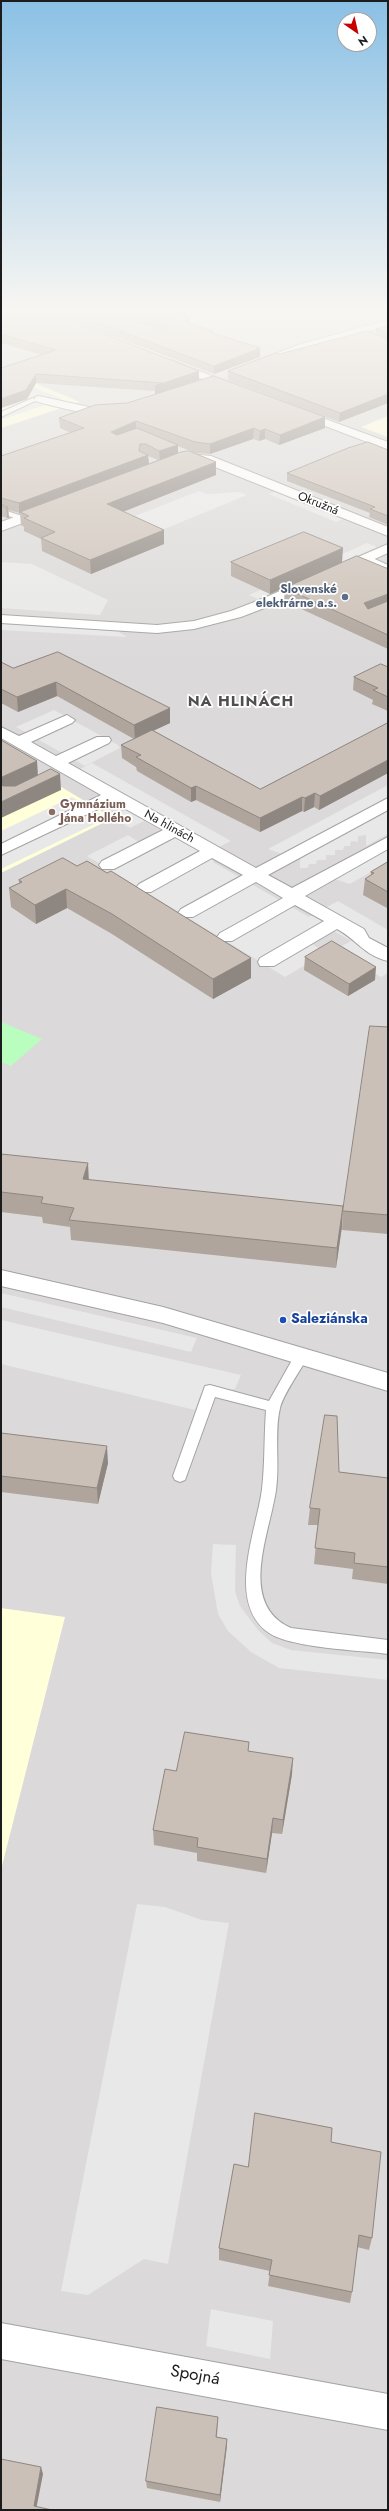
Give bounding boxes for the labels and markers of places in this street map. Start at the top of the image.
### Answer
place label: Slovenské elektrárne a.s. [256,583,337,611]
marker: Slovenské elektrárne a.s. [340,592,350,602]
place label: Gymnázium Jána Hollého [60,798,131,826]
marker: Gymnázium Jána Hollého [47,807,57,817]
place label: Saleziánska [291,1312,368,1328]
marker: Saleziánska [278,1315,288,1325]

